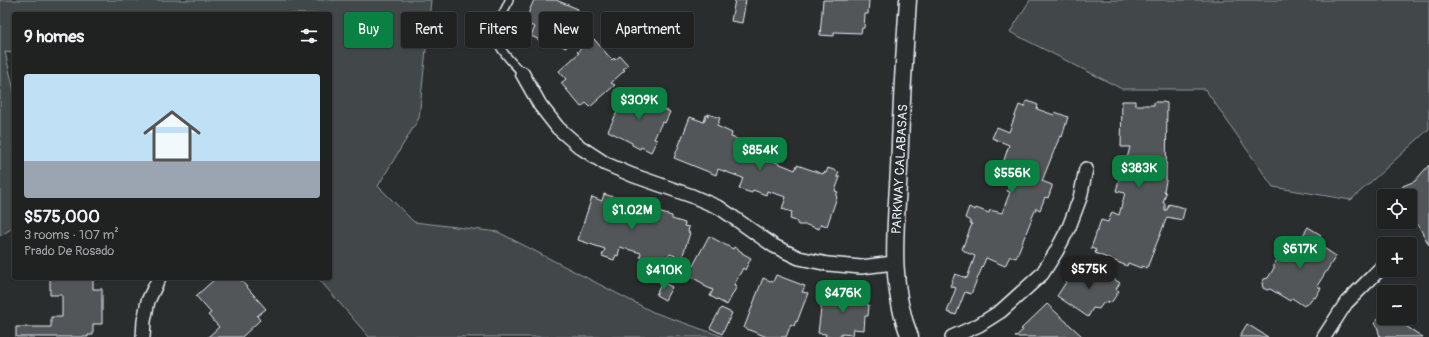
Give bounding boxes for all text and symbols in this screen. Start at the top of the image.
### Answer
chip: Buy [344,12,393,48]
chip: Rent [401,12,457,48]
chip: Filters [465,12,531,48]
chip: New [539,12,593,48]
chip: Apartment [601,12,694,48]
icon: filters [298,25,320,47]
text: 9 homes [24,26,84,47]
pin: $309K [611,87,667,121]
text: $309K [620,92,658,108]
icon: home [136,100,208,172]
street label: PARKWAY CALABASAS [889,104,911,234]
pin: $854K [732,137,788,171]
text: $854K [742,142,778,158]
pin: $383K [1111,155,1167,189]
pin: $556K [984,160,1040,194]
text: $383K [1121,160,1157,176]
text: $556K [994,165,1030,181]
map controls [1377,189,1417,325]
button: locate [1377,189,1417,229]
pin: $1.02M [599,197,665,231]
text: $1.02M [612,202,652,218]
text: $575,000 [24,206,100,227]
text: 3 rooms · 107 m² [24,227,119,243]
pin: $617K [1272,236,1328,270]
button: + [1377,237,1417,277]
text: $617K [1283,241,1317,257]
text: Prado De Rosado [24,243,114,259]
pin: $575K [1061,256,1117,290]
pin: $410K [636,257,692,291]
text: $575K [1071,261,1107,277]
text: $410K [646,262,682,278]
pin: $476K [815,280,871,314]
text: $476K [825,285,861,301]
button: − [1377,285,1417,325]

